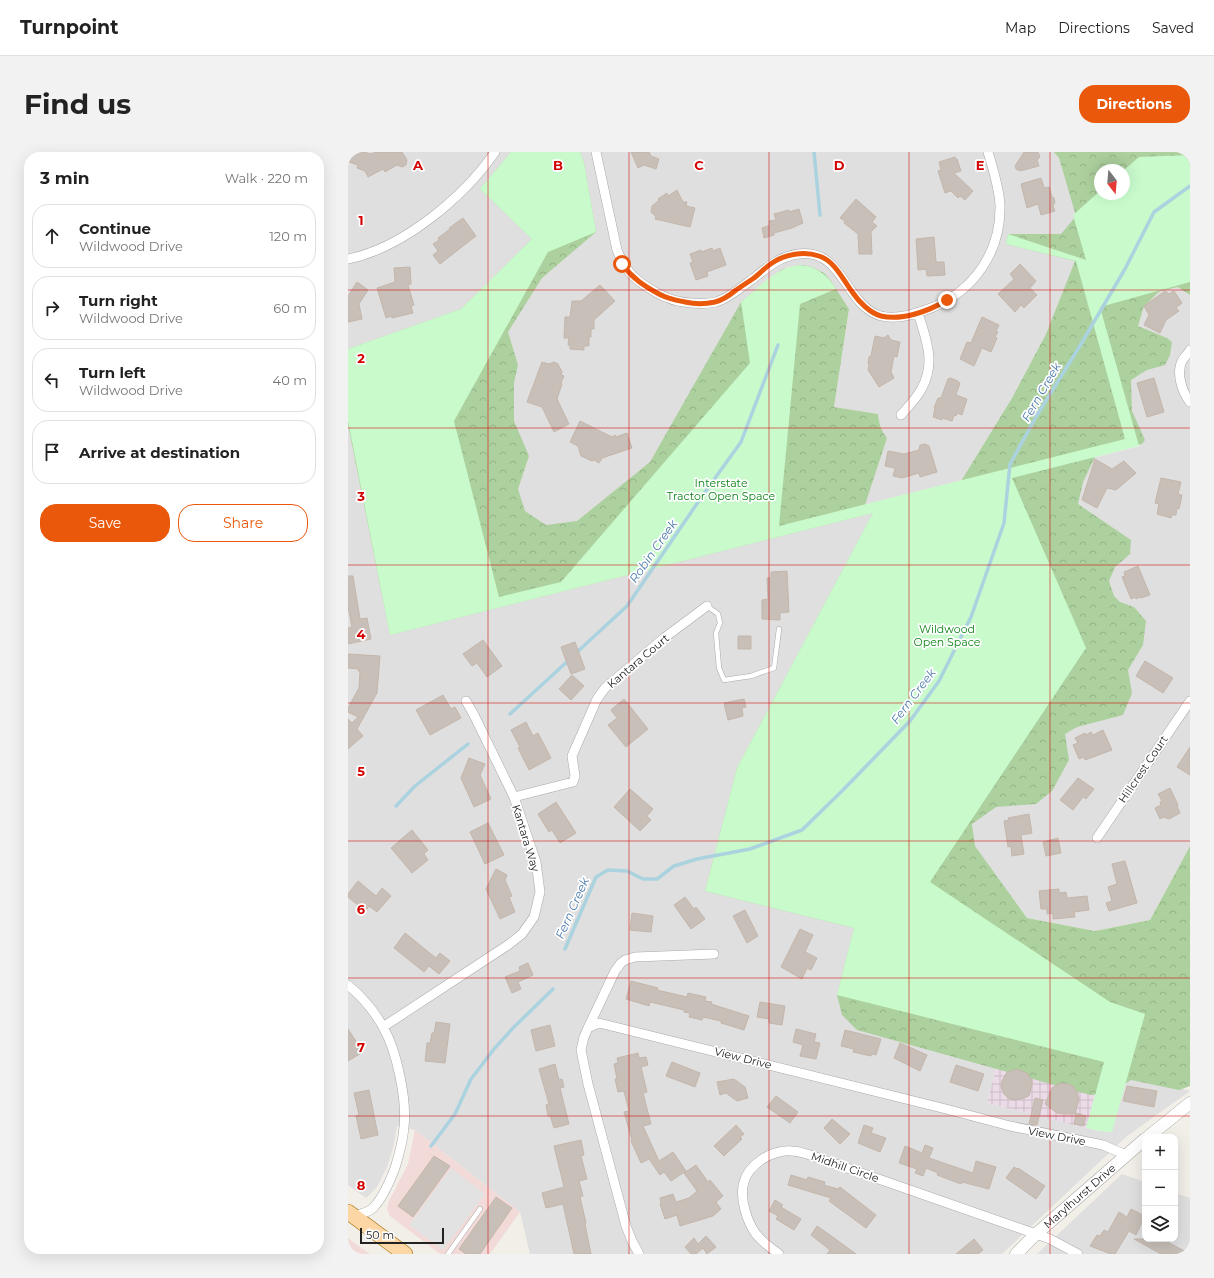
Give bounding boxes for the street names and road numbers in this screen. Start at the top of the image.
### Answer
street label: Kantara Court [604,631,672,691]
street label: Hillcrest Court [1115,732,1171,805]
street label: Kantara Way [509,803,543,873]
street label: View Drive [713,1044,773,1072]
street label: View Drive [1027,1124,1087,1149]
street label: Midhill Circle [809,1149,881,1185]
street label: Marylhurst Drive [1041,1161,1119,1231]

